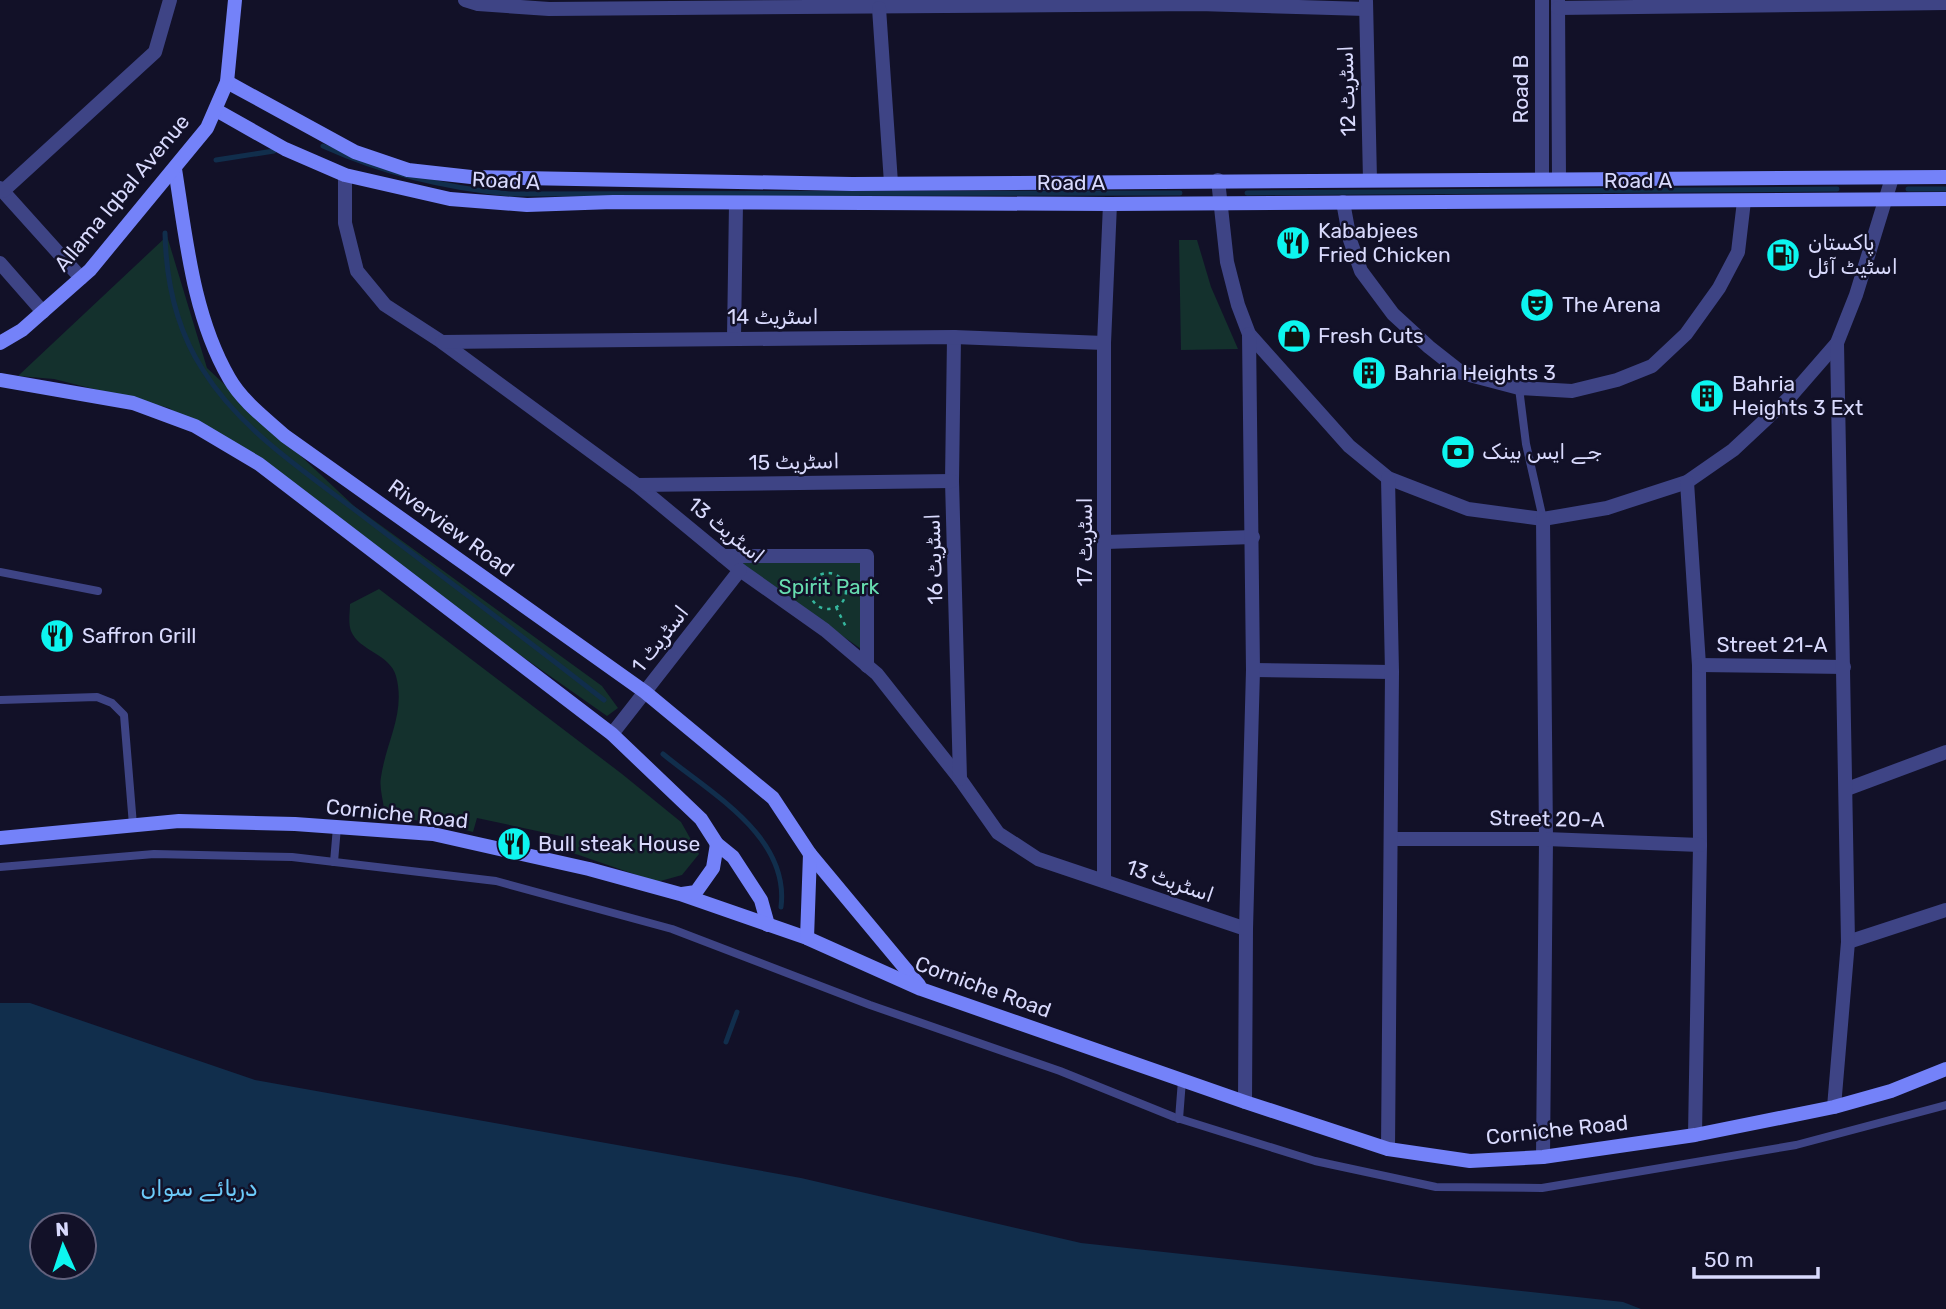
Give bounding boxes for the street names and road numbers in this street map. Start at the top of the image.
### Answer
street label: اسٹریٹ 12 [1332,45,1361,137]
street label: Road B [1508,55,1533,123]
street label: Allama Iqbal Avenue [49,109,194,276]
street label: Road A [471,166,541,195]
street label: Road A [1604,168,1672,193]
street label: Road A [1037,170,1105,195]
street label: اسٹریٹ 14 [727,304,819,329]
street label: اسٹریٹ 15 [748,448,840,475]
street label: Riverview Road [384,474,519,582]
street label: اسٹریٹ 13 [683,491,769,568]
street label: اسٹریٹ 17 [1072,497,1097,587]
street label: اسٹریٹ 16 [919,513,948,605]
street label: اسٹریٹ 1 [626,600,694,677]
street label: Street 21-A [1717,632,1827,657]
street label: Corniche Road [325,794,469,833]
street label: Street 20-A [1489,805,1605,832]
street label: اسٹریٹ 13 [1123,854,1217,907]
street label: Corniche Road [912,950,1055,1023]
street label: Corniche Road [1485,1110,1629,1149]

